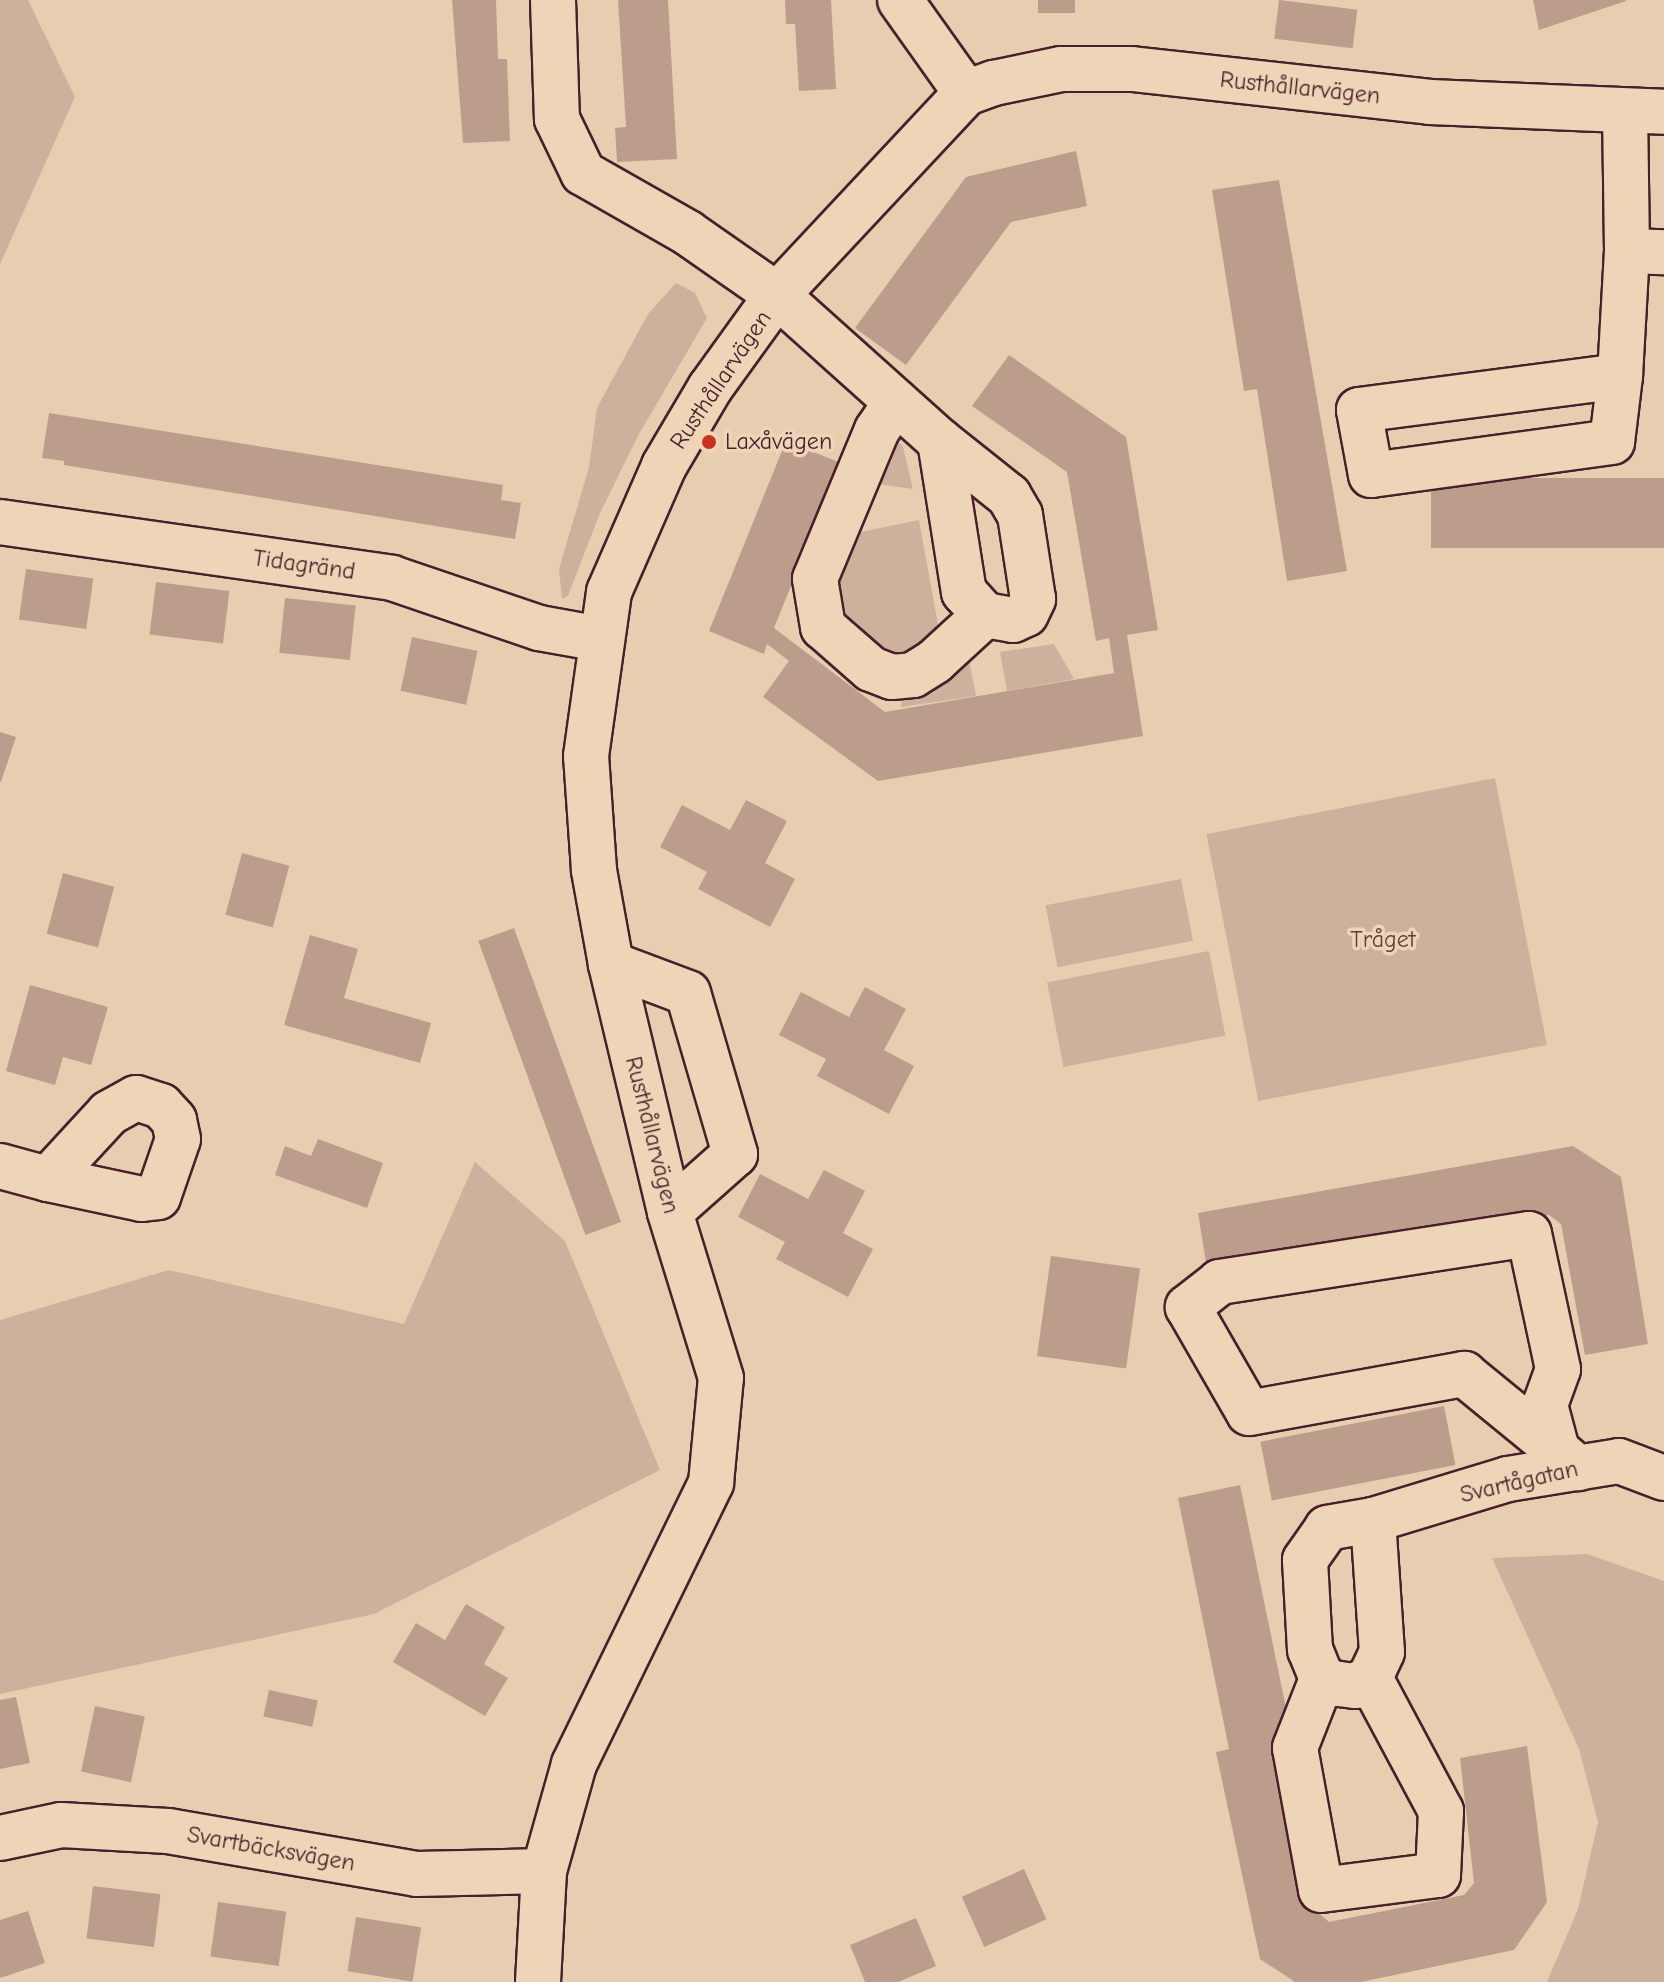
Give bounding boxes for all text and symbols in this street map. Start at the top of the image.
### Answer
street label: Rusthållarvägen [1218,65,1382,111]
street label: Rusthållarvägen [664,305,778,455]
place label: Laxåvägen [725,428,832,456]
marker: Laxåvägen [700,433,718,451]
street label: Tidagränd [251,544,357,586]
park label: Tråget [1350,926,1416,954]
street label: Rusthållarvägen [619,1053,685,1217]
street label: Svartågatan [1457,1454,1581,1510]
street label: Svartbäcksvägen [185,1820,357,1878]

